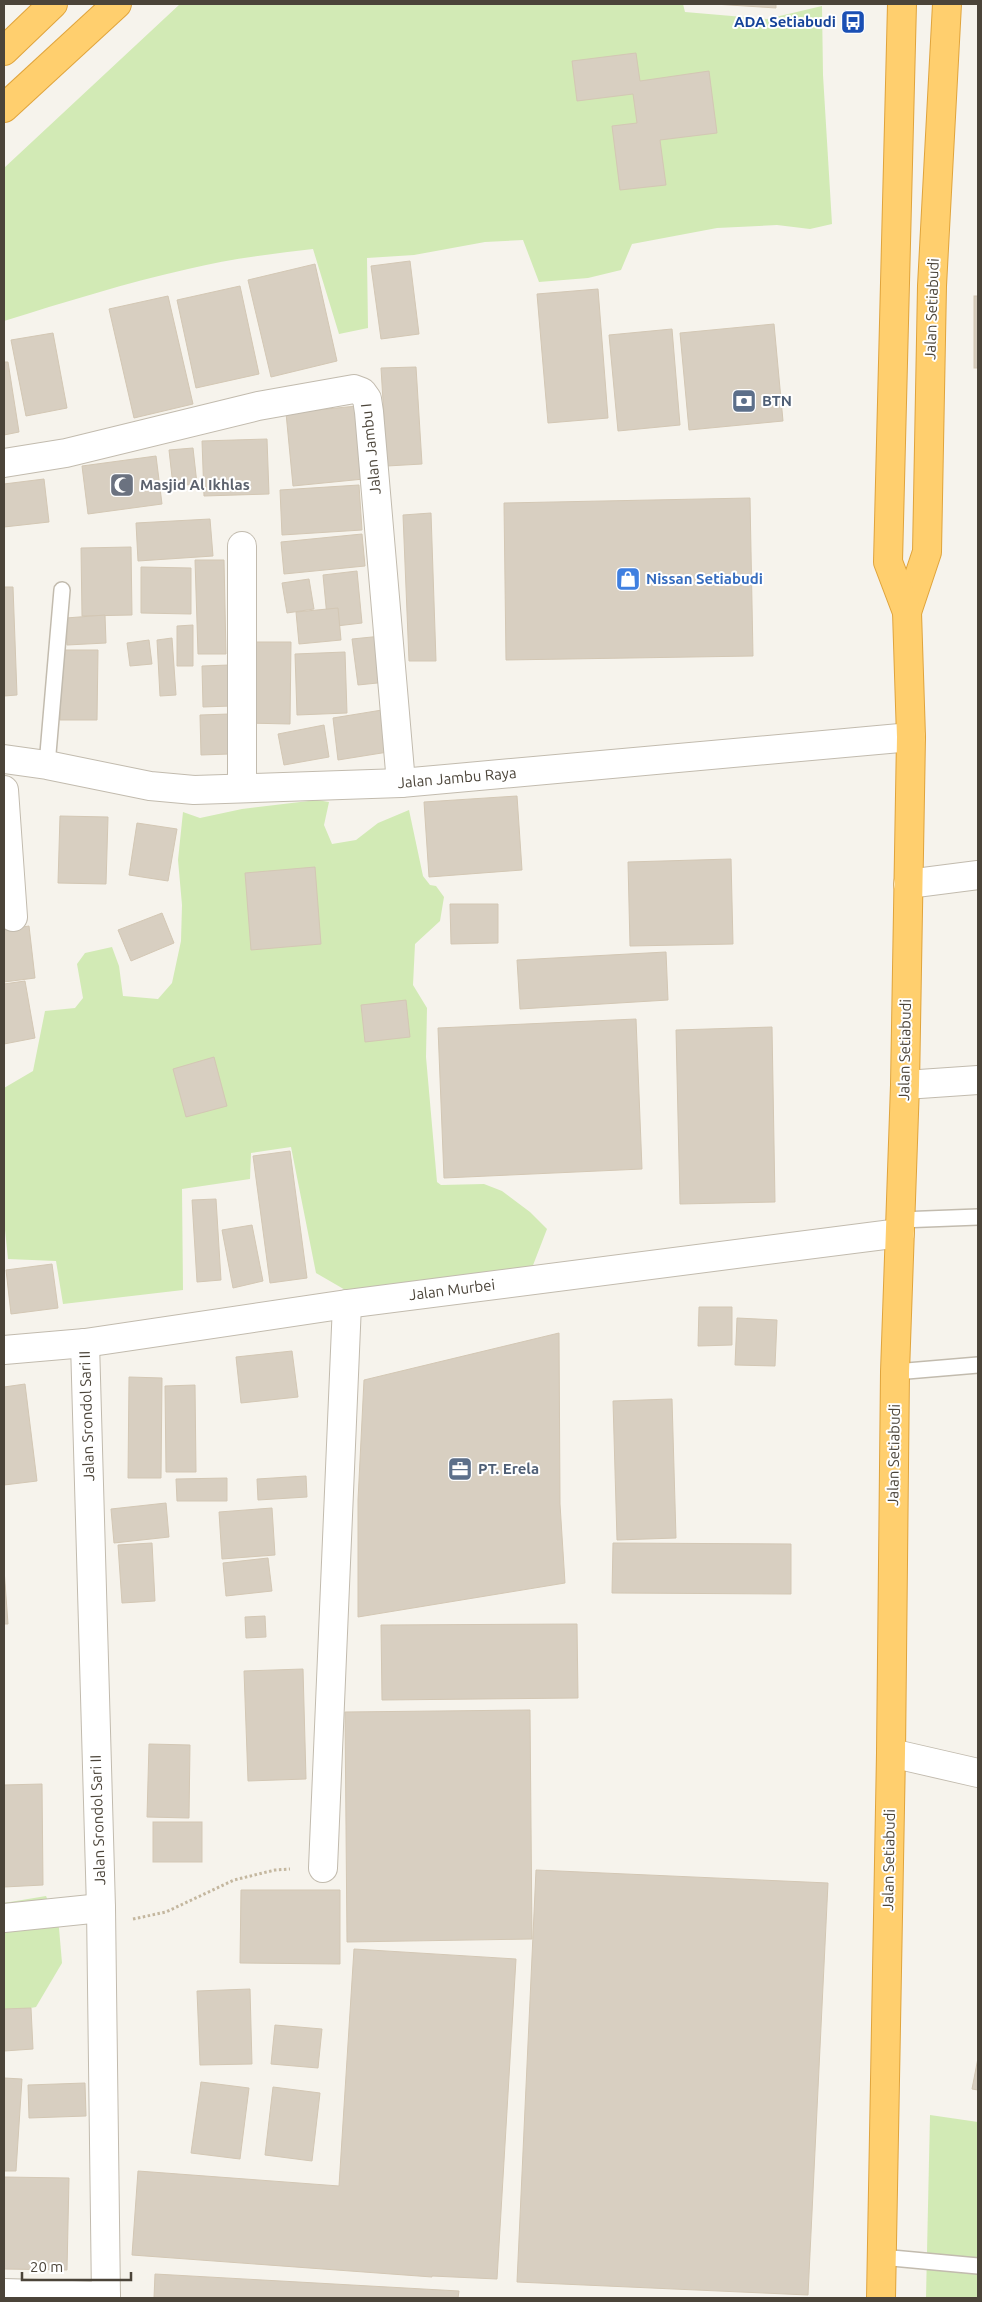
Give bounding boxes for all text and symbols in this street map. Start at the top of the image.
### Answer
bus stop icon: ADA Setiabudi [840,9,866,35]
place label: ADA Setiabudi [734,13,836,30]
street label: Jalan Setiabudi [921,258,942,360]
bank icon: BTN [731,388,757,414]
place label: BTN [762,392,792,409]
street label: Jalan Jambu I [357,403,384,495]
mosque icon: Masjid Al Ikhlas [109,472,135,498]
place label: Masjid Al Ikhlas [140,476,250,493]
shop icon: Nissan Setiabudi [615,566,641,592]
place label: Nissan Setiabudi [646,570,763,587]
street label: Jalan Jambu Raya [397,764,517,791]
street label: Jalan Setiabudi [895,999,914,1101]
street label: Jalan Murbei [408,1276,496,1303]
street label: Jalan Srondol Sari II [76,1350,97,1482]
street label: Jalan Setiabudi [884,1404,903,1506]
office icon: PT. Erela [447,1456,473,1482]
place label: PT. Erela [478,1460,539,1477]
street label: Jalan Srondol Sari II [87,1754,108,1886]
street label: Jalan Setiabudi [879,1809,898,1911]
scale bar [22,2250,131,2282]
text: 20 m [30,2258,63,2275]

